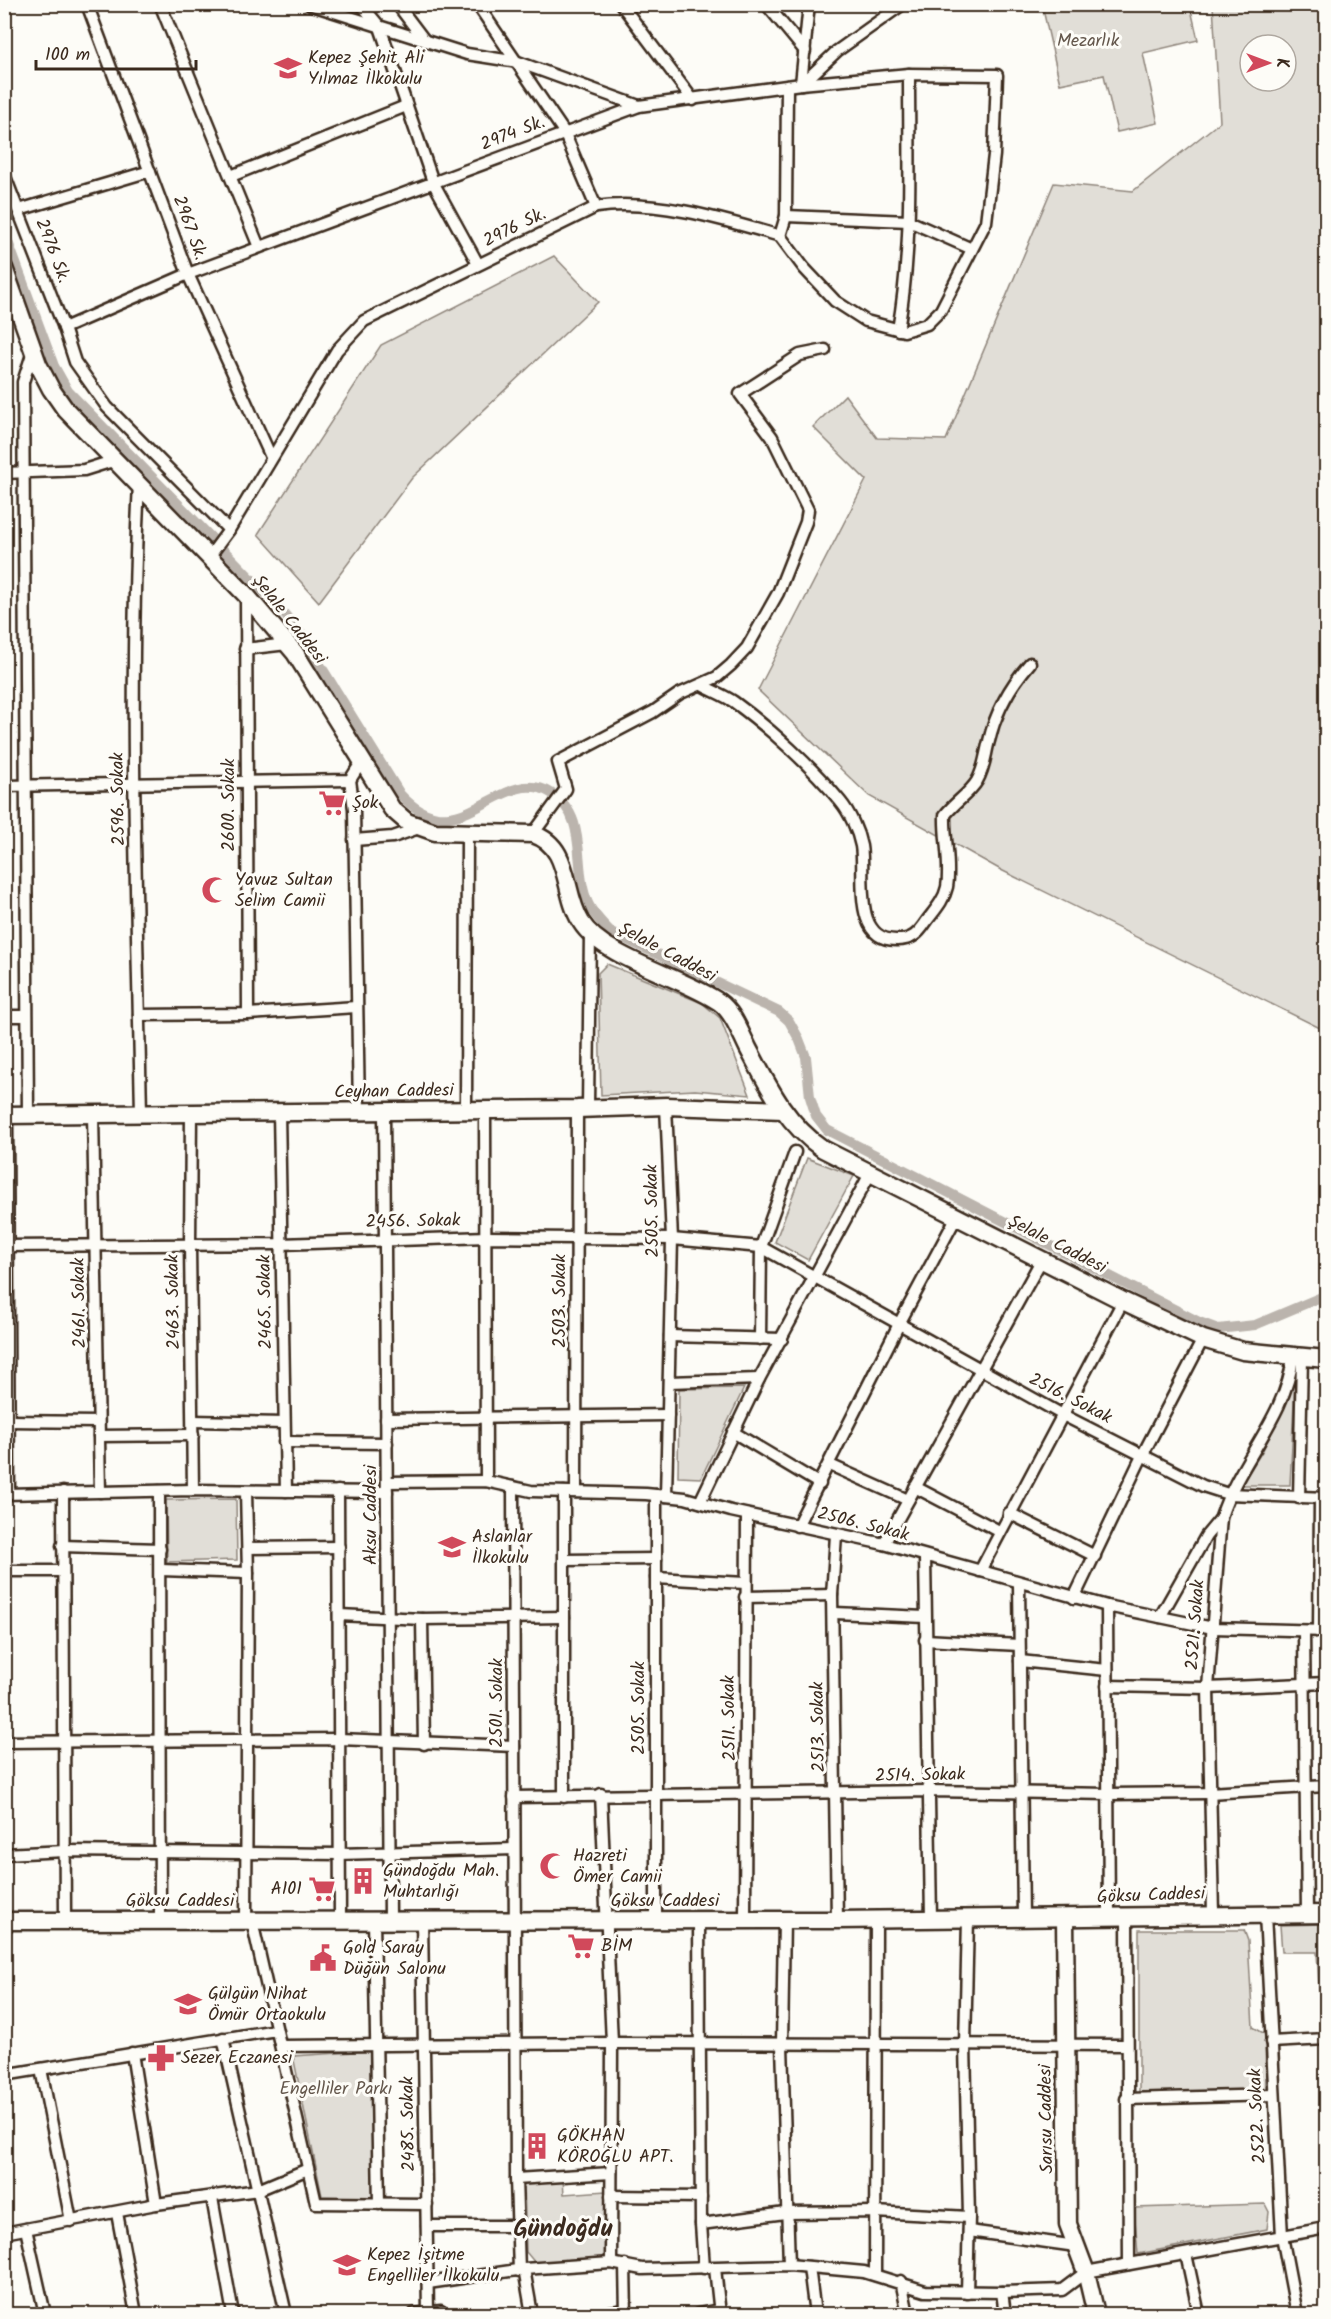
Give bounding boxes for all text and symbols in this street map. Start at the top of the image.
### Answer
park label: Mezarlık [1057,27,1120,56]
scale bar [36,33,196,71]
north arrow [1238,33,1298,93]
text: 100 m [45,41,90,70]
place label: Kepez Şehit Ali Yılmaz İlkokulu [308,44,425,94]
school or university icon: Kepez Şehit Ali Yılmaz İlkokulu [273,53,303,83]
text: K [1269,58,1294,68]
street label: 2974 Sk. [477,108,549,160]
street label: 2967 Sk. [164,192,214,264]
street label: 2976 Sk. [479,200,551,256]
street label: 2976 Sk. [26,215,78,287]
street label: Şelale Caddesi [244,569,334,672]
street label: 2596. Sokak [104,751,134,846]
street label: 2600. Sokak [215,758,244,852]
supermarket icon: Şok [317,788,347,818]
place label: Şok [352,789,379,818]
place label: Yavuz Sultan Selim Camii [235,866,333,916]
mosque icon: Yavuz Sultan Selim Camii [200,875,230,905]
street label: Şelale Caddesi [613,915,722,991]
street label: Ceyhan Caddesi [334,1076,455,1108]
street label: 2505. Sokak [638,1164,668,1258]
street label: 2456. Sokak [365,1207,461,1237]
street label: Şelale Caddesi [1002,1208,1112,1283]
street label: 2503. Sokak [546,1253,575,1348]
street label: 2463. Sokak [159,1254,189,1350]
street label: 2465. Sokak [251,1254,281,1350]
street label: 2461. Sokak [65,1257,95,1349]
street label: 2516. Sokak [1023,1366,1117,1433]
street label: Aksu Caddesi [357,1464,386,1565]
street label: 2506. Sokak [814,1500,912,1551]
place label: Aslanlar İlkokulu [472,1523,533,1573]
school or university icon: Aslanlar İlkokulu [437,1532,467,1562]
street label: 2521. Sokak [1178,1578,1214,1671]
street label: 2501. Sokak [483,1658,512,1748]
street label: 2505. Sokak [625,1661,654,1755]
street label: 2511. Sokak [715,1674,745,1761]
street label: 2513. Sokak [804,1681,834,1773]
street label: 2514. Sokak [875,1761,966,1791]
place label: Hazreti Ömer Camii [573,1842,662,1892]
mosque icon: Hazreti Ömer Camii [538,1851,568,1881]
place label: Gündoğdu Mah. Muhtarlığı [383,1857,499,1907]
building icon: Gündoğdu Mah. Muhtarlığı [348,1866,378,1896]
supermarket icon: A101 [307,1874,337,1904]
place label: A101 [271,1875,302,1904]
street label: Göksu Caddesi [1096,1880,1206,1912]
street label: Göksu Caddesi [126,1887,235,1916]
street label: Göksu Caddesi [611,1887,720,1916]
supermarket icon: BİM [566,1931,596,1961]
place label: BİM [601,1932,633,1961]
place label: Gold Saray Düğün Salonu [343,1934,446,1984]
public building icon: Gold Saray Düğün Salonu [308,1943,338,1973]
place label: Gülgün Nihat Ömür Ortaokulu [208,1980,326,2030]
school or university icon: Gülgün Nihat Ömür Ortaokulu [173,1989,203,2019]
pharmacy icon: Sezer Eczanesi [146,2043,176,2073]
place label: Sezer Eczanesi [181,2044,293,2073]
street label: Sarısu Caddesi [1032,2063,1062,2174]
street label: 2522. Sokak [1241,2067,1275,2164]
park label: Engelliler Parkı [280,2075,392,2104]
street label: 2485. Sokak [394,2075,424,2172]
place label: GÖKHAN KÖROĞLU APT. [557,2122,674,2172]
building icon: GÖKHAN KÖROĞLU APT. [522,2131,552,2161]
district label: Gündoğdu [514,2210,613,2249]
place label: Kepez İşitme Engelliler İlkokulu [367,2241,500,2291]
school or university icon: Kepez İşitme Engelliler İlkokulu [332,2250,362,2280]

